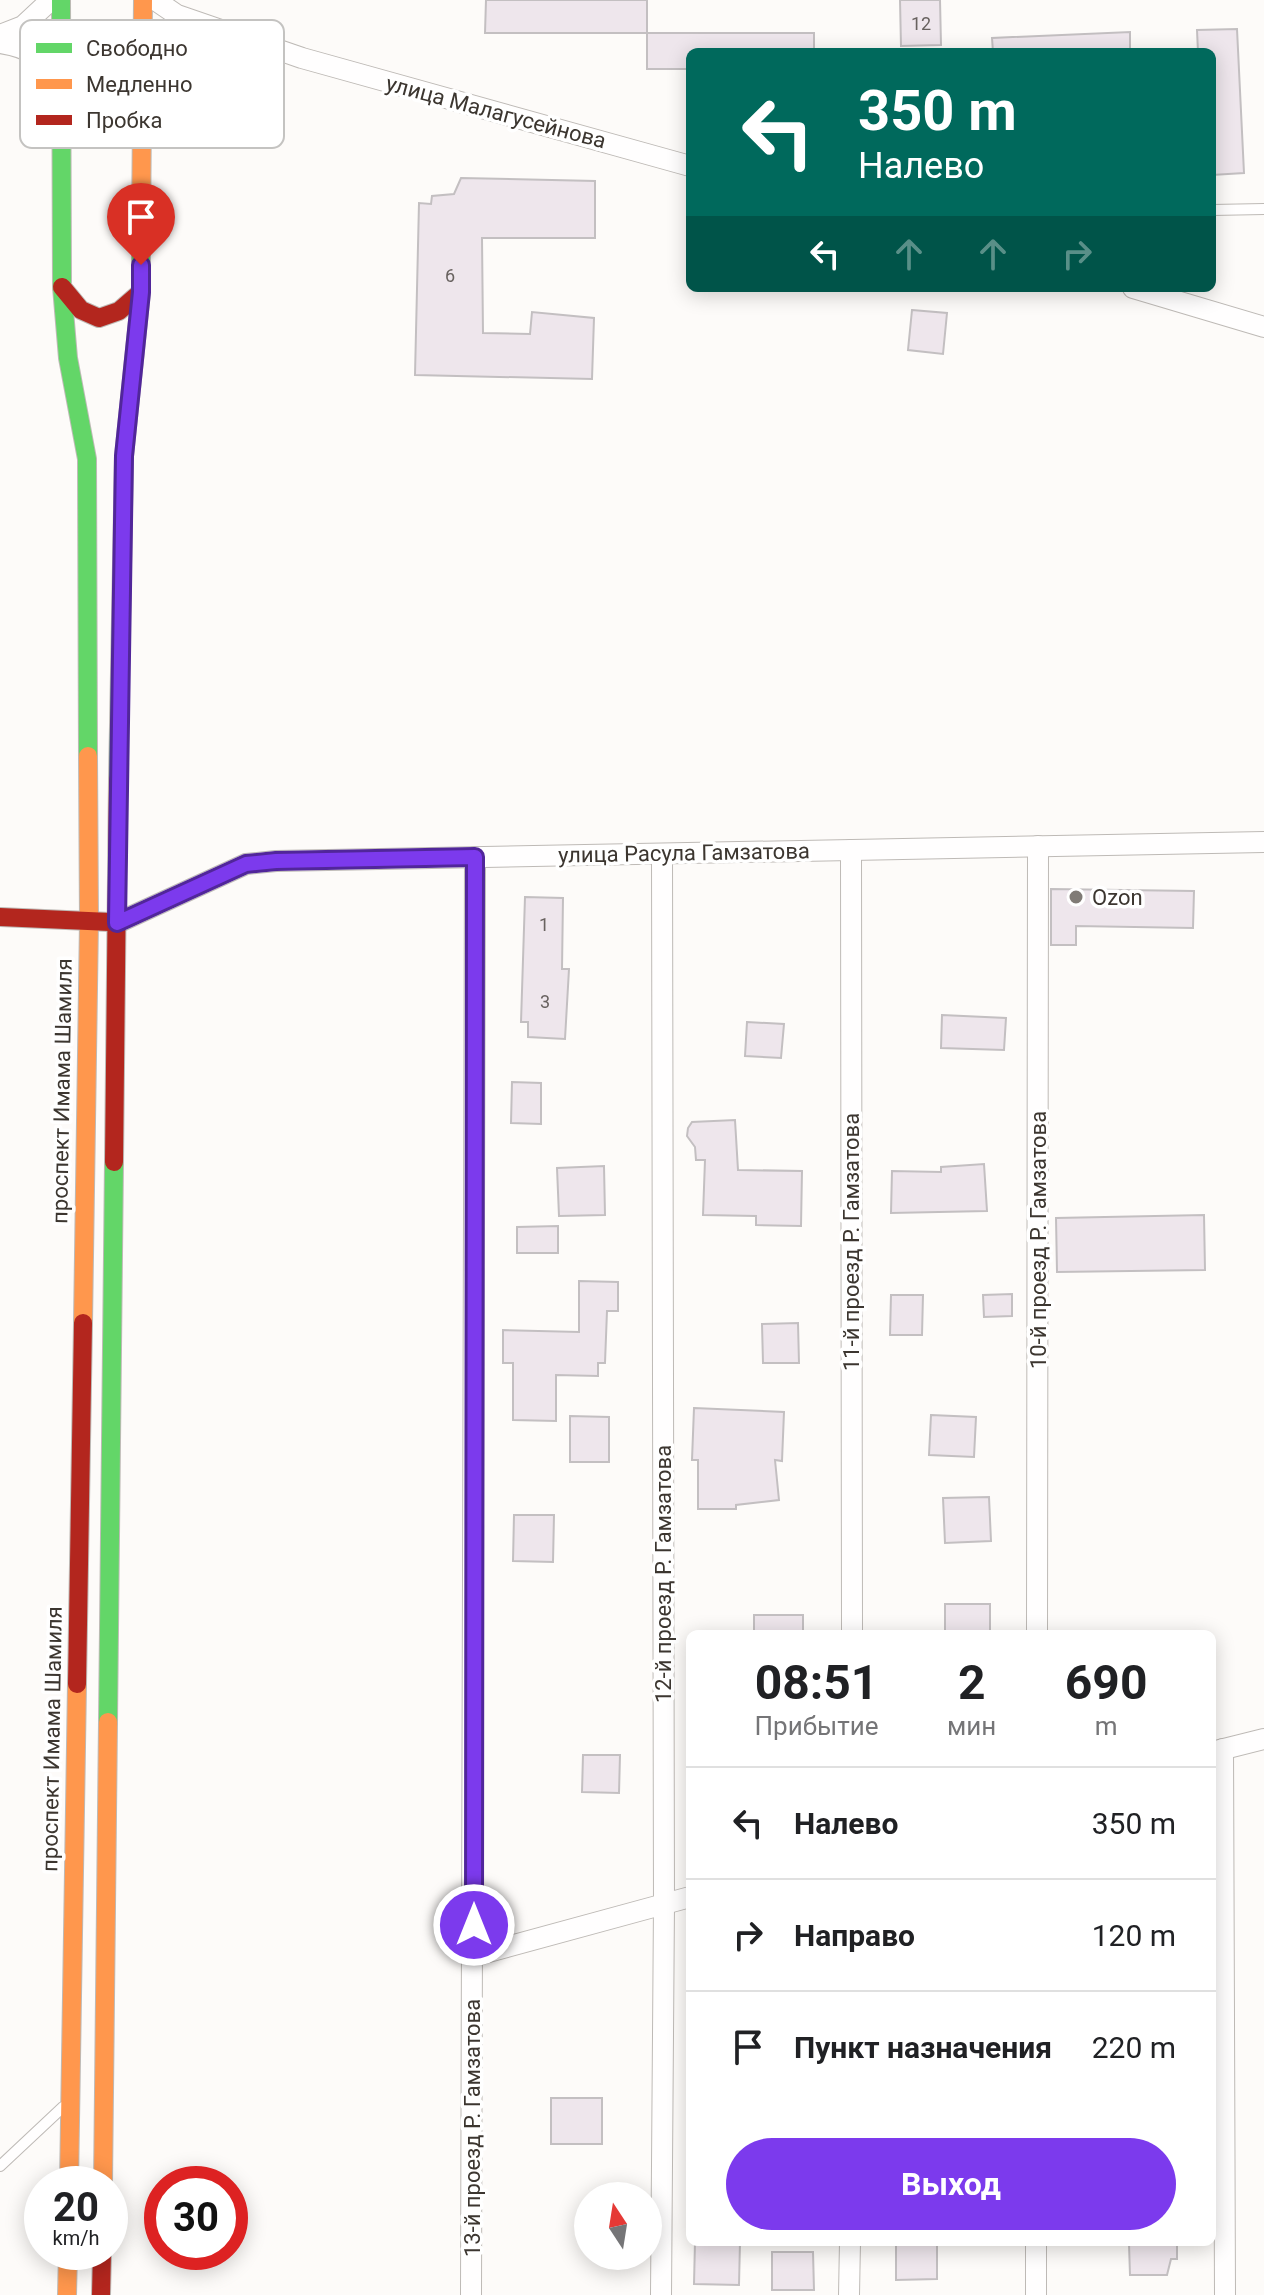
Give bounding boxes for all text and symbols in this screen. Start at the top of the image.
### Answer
house number: 12 [911,13,931,34]
legend [20,20,284,148]
text: Свободно [86,36,188,61]
street label: улица Малагусейнова [383,71,609,153]
text: Медленно [86,72,192,97]
text: 350 m [858,78,1017,144]
icon: left [726,80,830,184]
text: Пробка [86,108,162,133]
text: Налево [858,145,984,187]
pin [107,183,175,265]
icon: arrive [119,195,163,239]
icon: left [803,232,847,276]
icon: ahead [887,232,931,276]
icon: ahead [971,232,1015,276]
icon: right [1055,232,1099,276]
house number: 6 [445,265,455,286]
street label: улица Расула Гамзатова [558,838,810,868]
place label: Ozon [1092,885,1143,910]
marker: Ozon [1067,888,1085,906]
house number: 1 [539,914,549,935]
street label: проспект Имама Шамиля [47,958,77,1224]
house number: 3 [540,991,550,1012]
street label: 10-й проезд Р. Гамзатова [1026,1111,1051,1369]
street label: 11-й проезд Р. Гамзатова [839,1113,864,1371]
street label: 12-й проезд Р. Гамзатова [651,1445,676,1703]
street label: проспект Имама Шамиля [37,1606,67,1872]
text: 08:51 [755,1654,878,1711]
text: 2 [958,1654,985,1711]
text: 690 [1065,1654,1147,1711]
text: Прибытие [755,1711,879,1741]
text: мин [947,1711,996,1741]
text: m [1095,1711,1118,1741]
icon: left [726,1801,770,1845]
text: Налево [794,1806,898,1841]
text: 350 m [1092,1806,1176,1841]
position arrow [432,1883,516,1967]
icon: right [726,1913,770,1957]
text: Направо [794,1918,915,1953]
text: 120 m [1092,1918,1176,1953]
street label: 13-й проезд Р. Гамзатова [460,1999,485,2257]
icon: arrive [726,2025,770,2069]
text: Пункт назначения [794,2030,1052,2065]
text: 220 m [1092,2030,1176,2065]
button: Выход [726,2138,1176,2230]
speed limit sign: 30 [144,2166,248,2270]
north arrow [574,2182,662,2270]
map controls [574,2182,662,2270]
text: 20 [53,2184,99,2231]
text: km/h [53,2226,99,2250]

